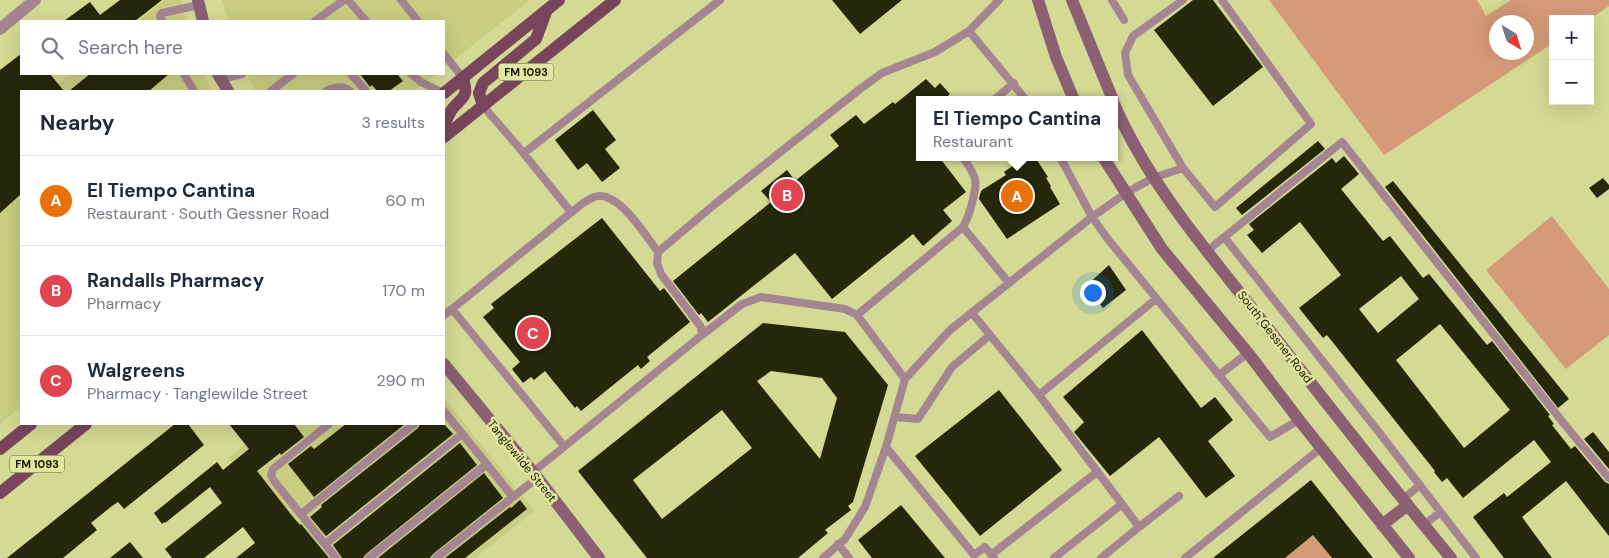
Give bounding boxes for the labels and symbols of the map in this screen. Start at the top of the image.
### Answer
north arrow [1489,15,1534,60]
road number: FM 1093 [498,64,554,80]
pin: B [771,176,803,214]
pin: A [1001,177,1033,215]
your location [1080,280,1106,306]
street label: South Gessner Road [1234,288,1316,386]
pin: C [517,314,549,352]
street label: Tanglewilde Street [484,417,560,506]
road number: FM 1093 [10,456,64,472]

